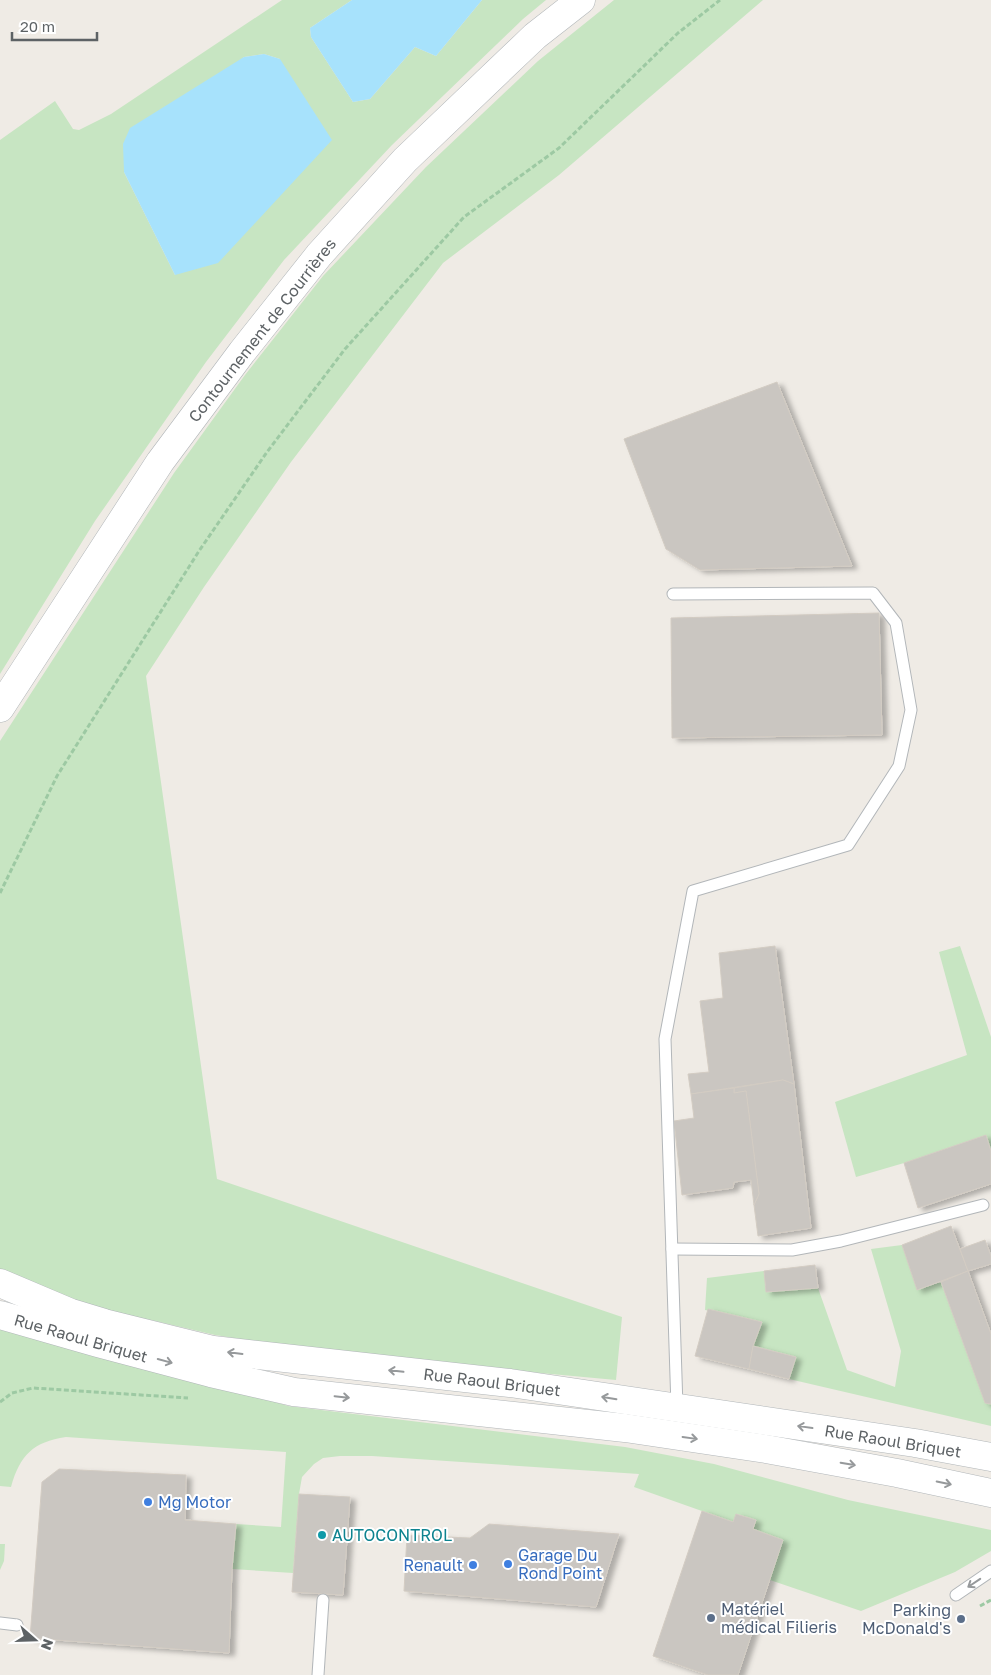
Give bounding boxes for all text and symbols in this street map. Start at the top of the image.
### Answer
scale bar [12,10,98,42]
text: 20 m [20,17,55,35]
street label: Contournement de Courrières [184,234,340,426]
street label: Rue Raoul Briquet [12,1309,150,1367]
one-way arrow [227,1348,243,1358]
one-way arrow [156,1357,172,1366]
street label: Rue Raoul Briquet [422,1364,562,1400]
one-way arrow [389,1366,405,1376]
one-way arrow [334,1392,350,1402]
one-way arrow [602,1393,618,1403]
street label: Rue Raoul Briquet [823,1420,963,1462]
one-way arrow [797,1422,813,1432]
one-way arrow [682,1433,698,1443]
one-way arrow [840,1460,856,1470]
one-way arrow [935,1479,951,1488]
place label: Mg Motor [158,1492,231,1512]
marker: Mg Motor [142,1496,154,1508]
place label: AUTOCONTROL [332,1525,452,1545]
marker: AUTOCONTROL [316,1529,328,1541]
place label: Garage Du Rond Point [518,1545,602,1583]
place label: Renault [403,1555,463,1575]
marker: Garage Du Rond Point [502,1558,514,1570]
marker: Renault [467,1559,479,1571]
one-way arrow [967,1578,981,1588]
place label: Matériel médical Filieris [721,1599,837,1637]
place label: Parking McDonald's [862,1600,951,1638]
marker: Matériel médical Filieris [705,1612,717,1624]
marker: Parking McDonald's [955,1613,967,1625]
north arrow [10,1615,60,1665]
text: N [38,1637,57,1653]

